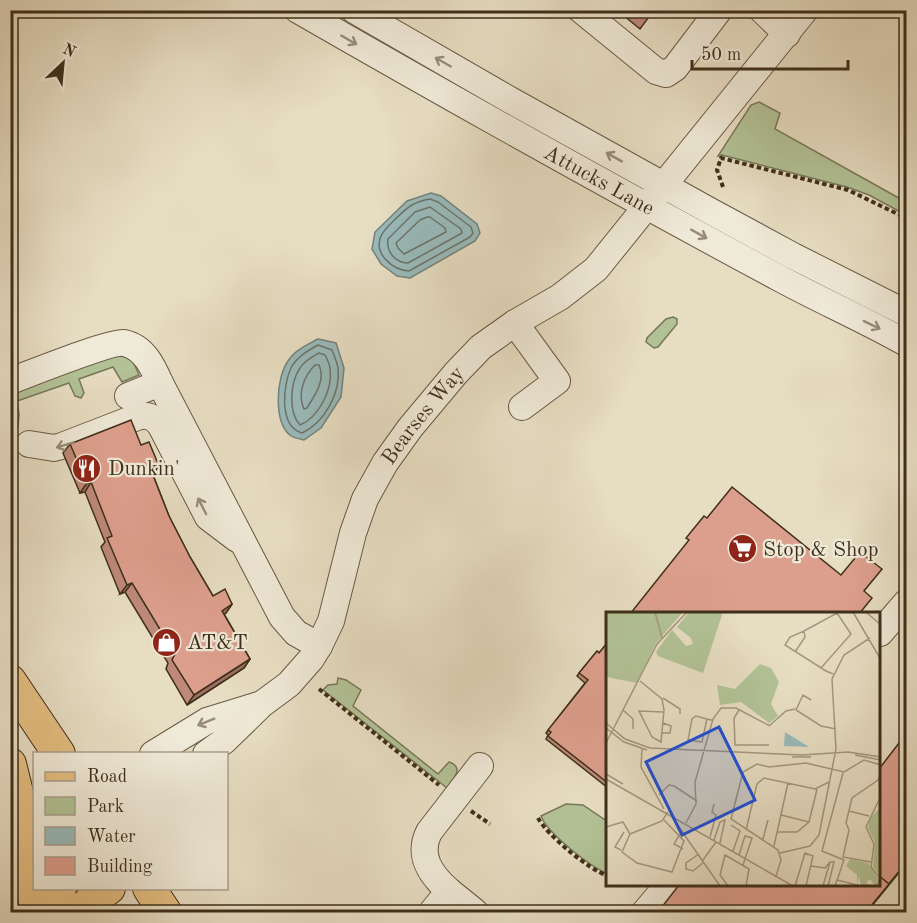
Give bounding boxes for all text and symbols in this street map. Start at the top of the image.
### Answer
north arrow [33,33,93,93]
scale bar [692,33,848,71]
one-way arrow [340,34,357,46]
text: N [60,41,78,62]
text: 50 m [701,46,741,64]
one-way arrow [435,56,452,68]
street label: Attucks Lane [540,142,657,220]
one-way arrow [606,151,623,163]
one-way arrow [690,228,707,240]
one-way arrow [862,319,880,331]
street label: Bearses Way [379,363,469,469]
one-way arrow [56,440,75,451]
restaurant icon: Dunkin' [71,452,103,484]
place label: Dunkin' [108,459,180,480]
one-way arrow [196,498,208,515]
supermarket icon: Stop & Shop [726,533,758,565]
place label: Stop & Shop [763,540,879,561]
inset map [606,612,881,887]
shop icon: AT&T [150,626,182,658]
place label: AT&T [187,633,248,654]
one-way arrow [198,717,216,728]
legend [33,752,228,890]
text: Road [87,768,127,786]
text: Park [87,798,124,816]
text: Water [87,828,136,846]
text: Building [87,858,153,876]

